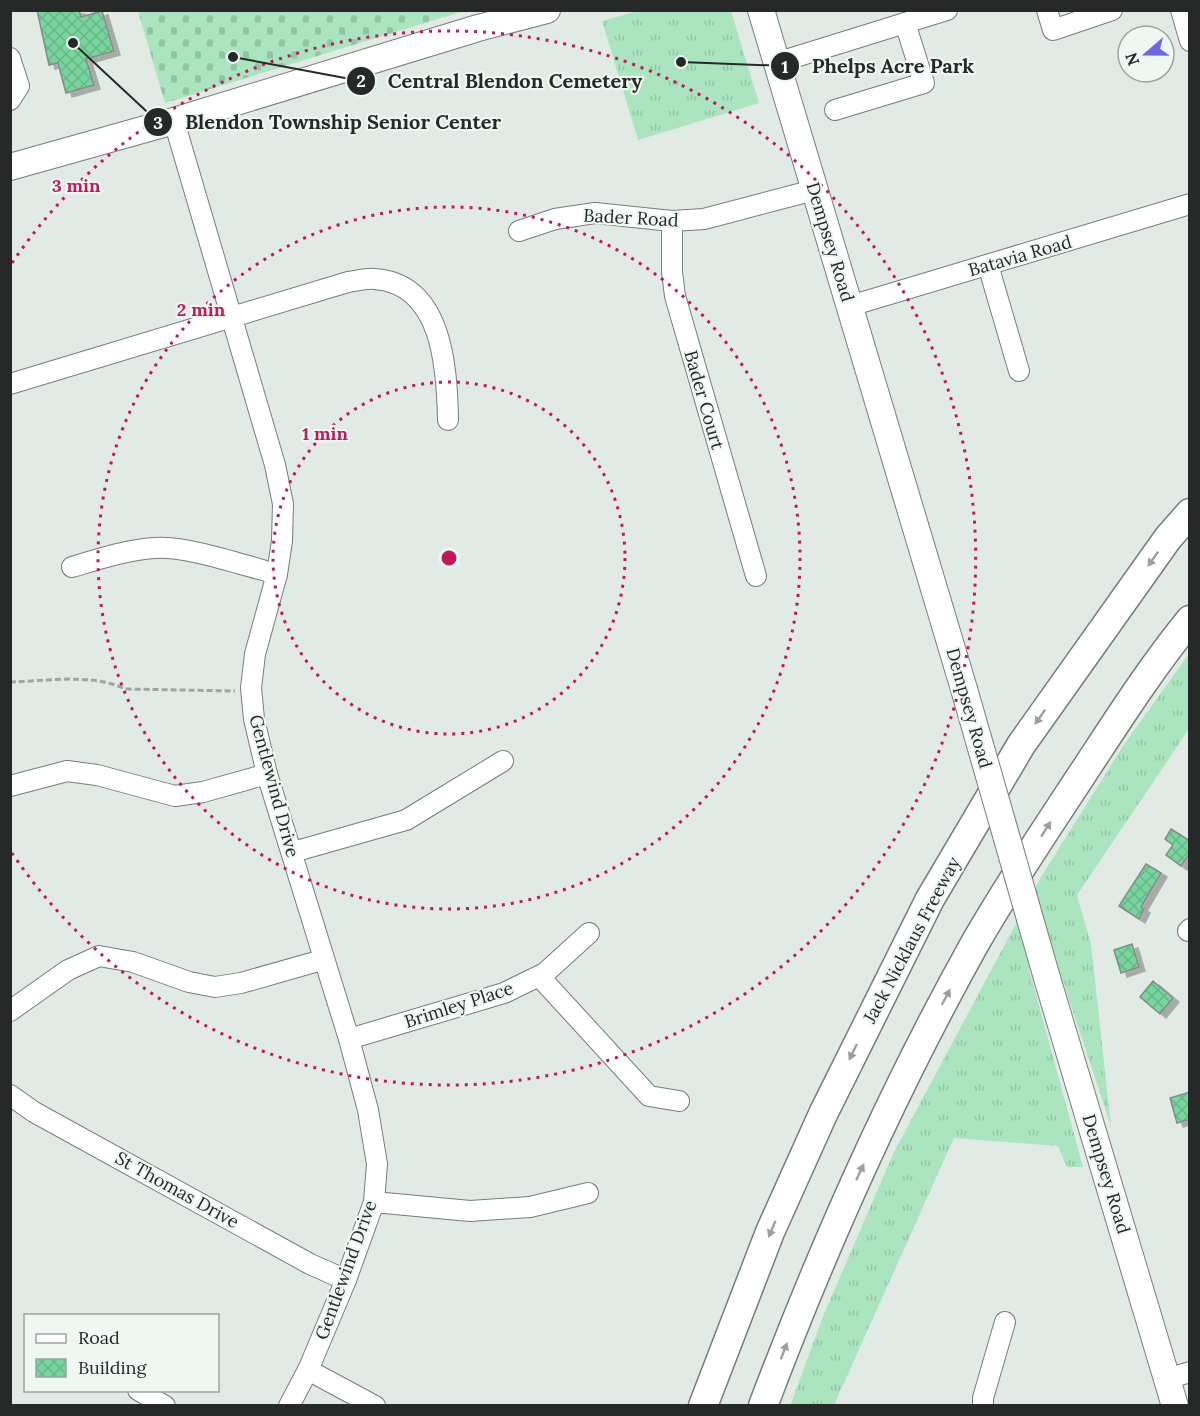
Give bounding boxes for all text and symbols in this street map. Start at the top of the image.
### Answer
north arrow [1116,24,1176,84]
callout: Phelps Acre Park [770,47,987,85]
text: N [1120,50,1143,68]
text: Phelps Acre Park [812,53,974,78]
text: 1 [781,55,789,78]
callout: Central Blendon Cemetery [346,62,654,100]
text: Central Blendon Cemetery [388,68,642,93]
text: 2 [356,69,366,92]
callout: Blendon Township Senior Center [143,103,513,141]
text: Blendon Township Senior Center [185,109,501,134]
text: 3 [153,111,163,134]
text: 3 min [52,174,101,197]
street label: Dempsey Road [801,179,860,305]
street label: Bader Road [583,204,679,231]
street label: Batavia Road [966,230,1074,281]
text: 2 min [177,298,226,321]
street label: Bader Court [679,348,730,452]
text: 1 min [302,422,348,445]
centre of rings [439,548,459,568]
one-way arrow [1147,550,1159,566]
street label: Dempsey Road [941,645,998,771]
one-way arrow [1034,709,1046,725]
street label: Gentlewind Drive [244,712,305,860]
one-way arrow [1040,822,1052,838]
street label: Jack Nicklaus Freeway [857,852,965,1028]
street label: Brimley Place [402,976,516,1033]
one-way arrow [941,988,951,1005]
one-way arrow [849,1044,858,1061]
street label: Dempsey Road [1077,1111,1136,1237]
street label: St Thomas Drive [111,1146,243,1233]
one-way arrow [856,1163,865,1180]
street label: Gentlewind Drive [310,1197,382,1343]
one-way arrow [767,1221,776,1238]
legend [24,1314,219,1392]
text: Road [78,1326,120,1349]
one-way arrow [779,1342,789,1360]
text: Building [78,1356,148,1379]

